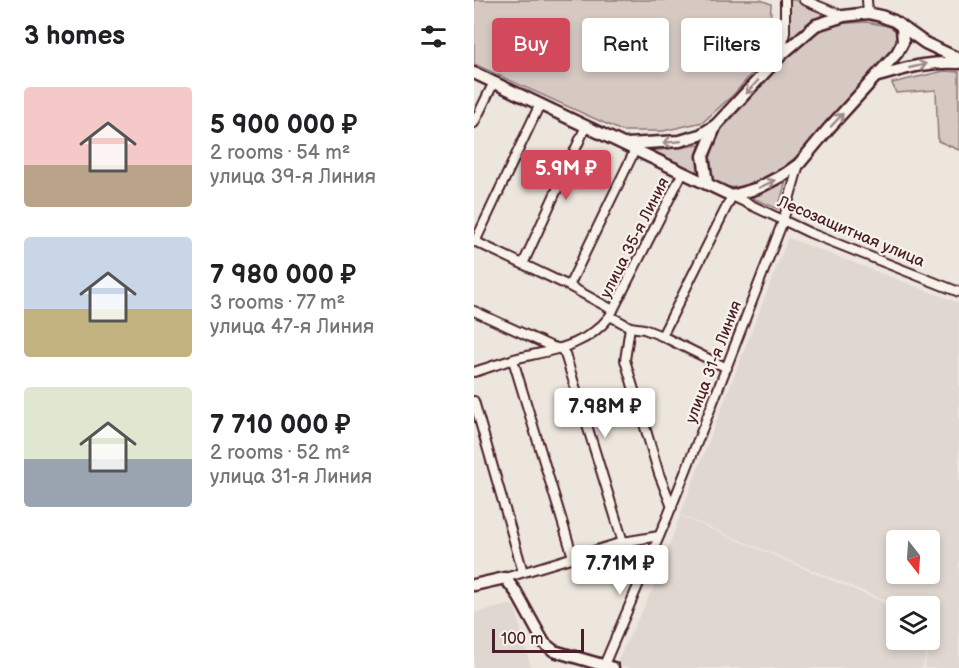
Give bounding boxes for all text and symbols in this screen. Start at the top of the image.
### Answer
chip: Buy [492,18,570,72]
chip: Rent [582,18,669,72]
chip: Filters [681,18,782,72]
icon: filters [417,20,450,53]
text: 3 homes [24,21,125,52]
one-way arrow [908,59,927,71]
one-way arrow [745,79,759,94]
text: 5 900 000 ₽ [210,110,357,141]
icon: home [72,111,144,183]
one-way arrow [830,112,844,127]
one-way arrow [662,137,682,148]
text: 2 rooms · 54 m² [210,141,350,165]
pin: 5.9M ₽ [517,150,615,201]
text: 5.9M ₽ [535,157,597,181]
text: улица 39-я Линия [210,165,376,189]
street label: улица 35-я Линия [596,174,674,301]
one-way arrow [758,177,776,189]
street label: Лесозащитная улица [774,192,928,272]
text: 7 980 000 ₽ [210,260,356,291]
icon: home [72,261,144,333]
text: 3 rooms · 77 m² [210,291,345,315]
street label: улица 31-я Линия [682,298,746,426]
text: улица 47-я Линия [210,315,374,339]
pin: 7.98M ₽ [550,388,660,439]
text: 7.98M ₽ [568,395,642,419]
text: 7 710 000 ₽ [210,410,351,441]
icon: home [72,411,144,483]
text: 2 rooms · 52 m² [210,441,350,465]
text: улица 31-я Линия [210,465,372,489]
north arrow [886,530,940,584]
map controls [886,530,940,650]
pin: 7.71M ₽ [565,545,675,596]
text: 7.71M ₽ [585,552,655,576]
button: layers [886,596,940,650]
scale bar [492,626,584,654]
text: 100 m [501,630,544,649]

